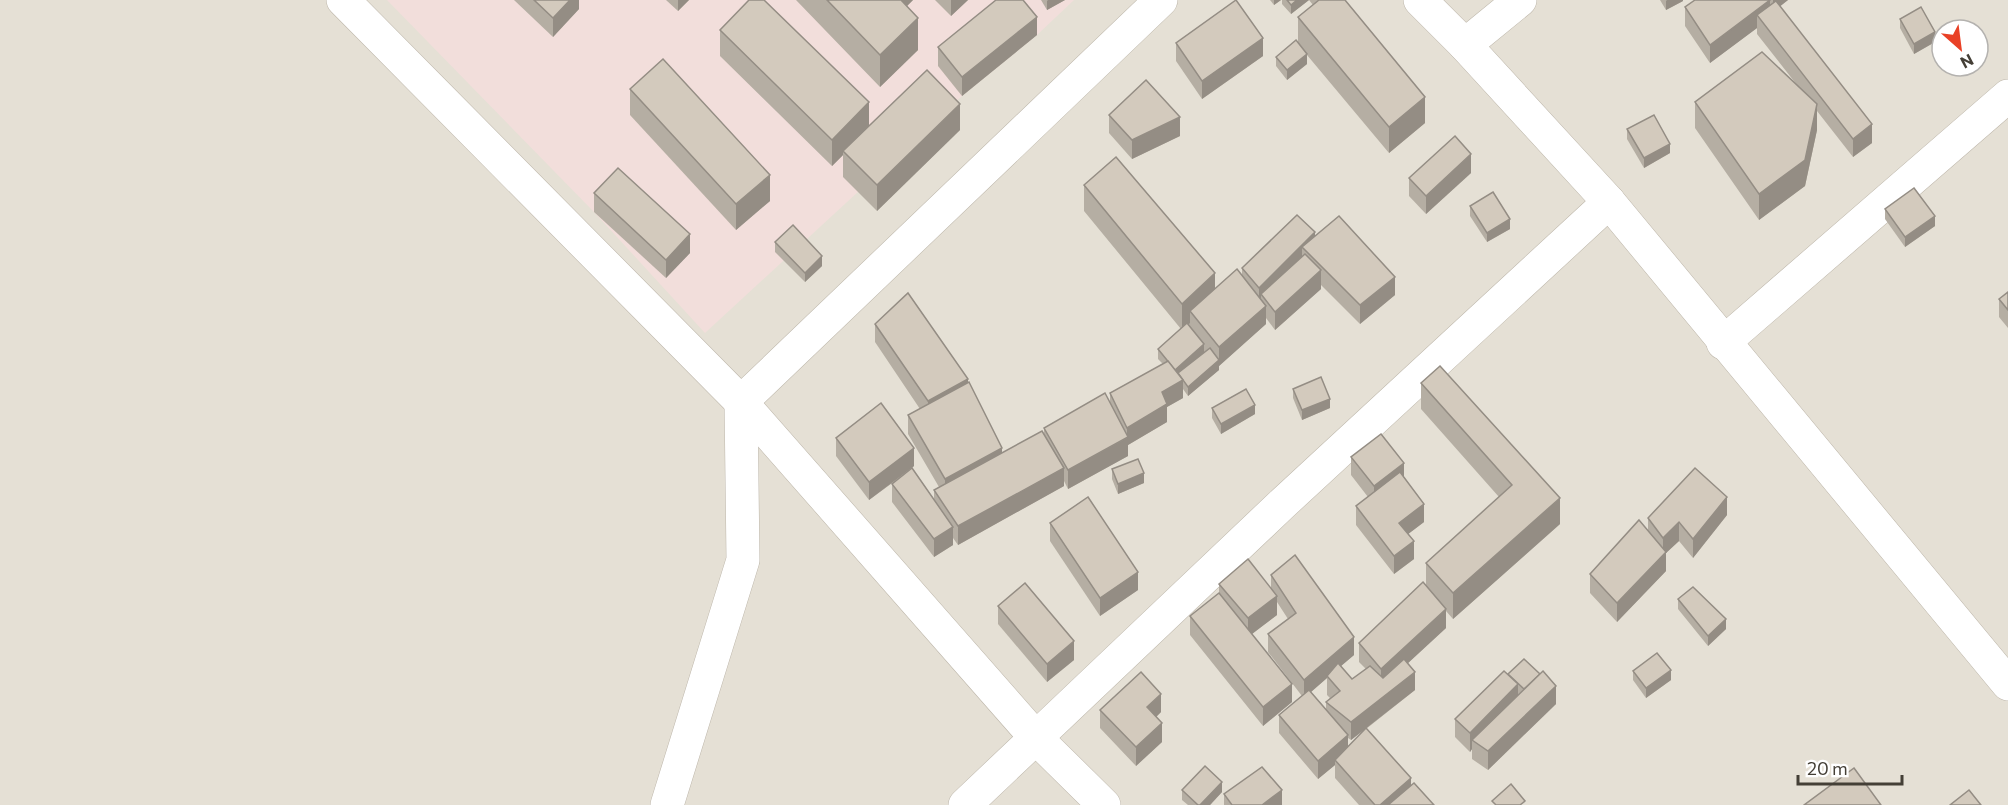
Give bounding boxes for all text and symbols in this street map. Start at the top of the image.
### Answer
north arrow [1930,18,1990,78]
text: N [1958,50,1977,73]
scale bar [1798,748,1902,786]
text: 20 m [1807,757,1848,779]

